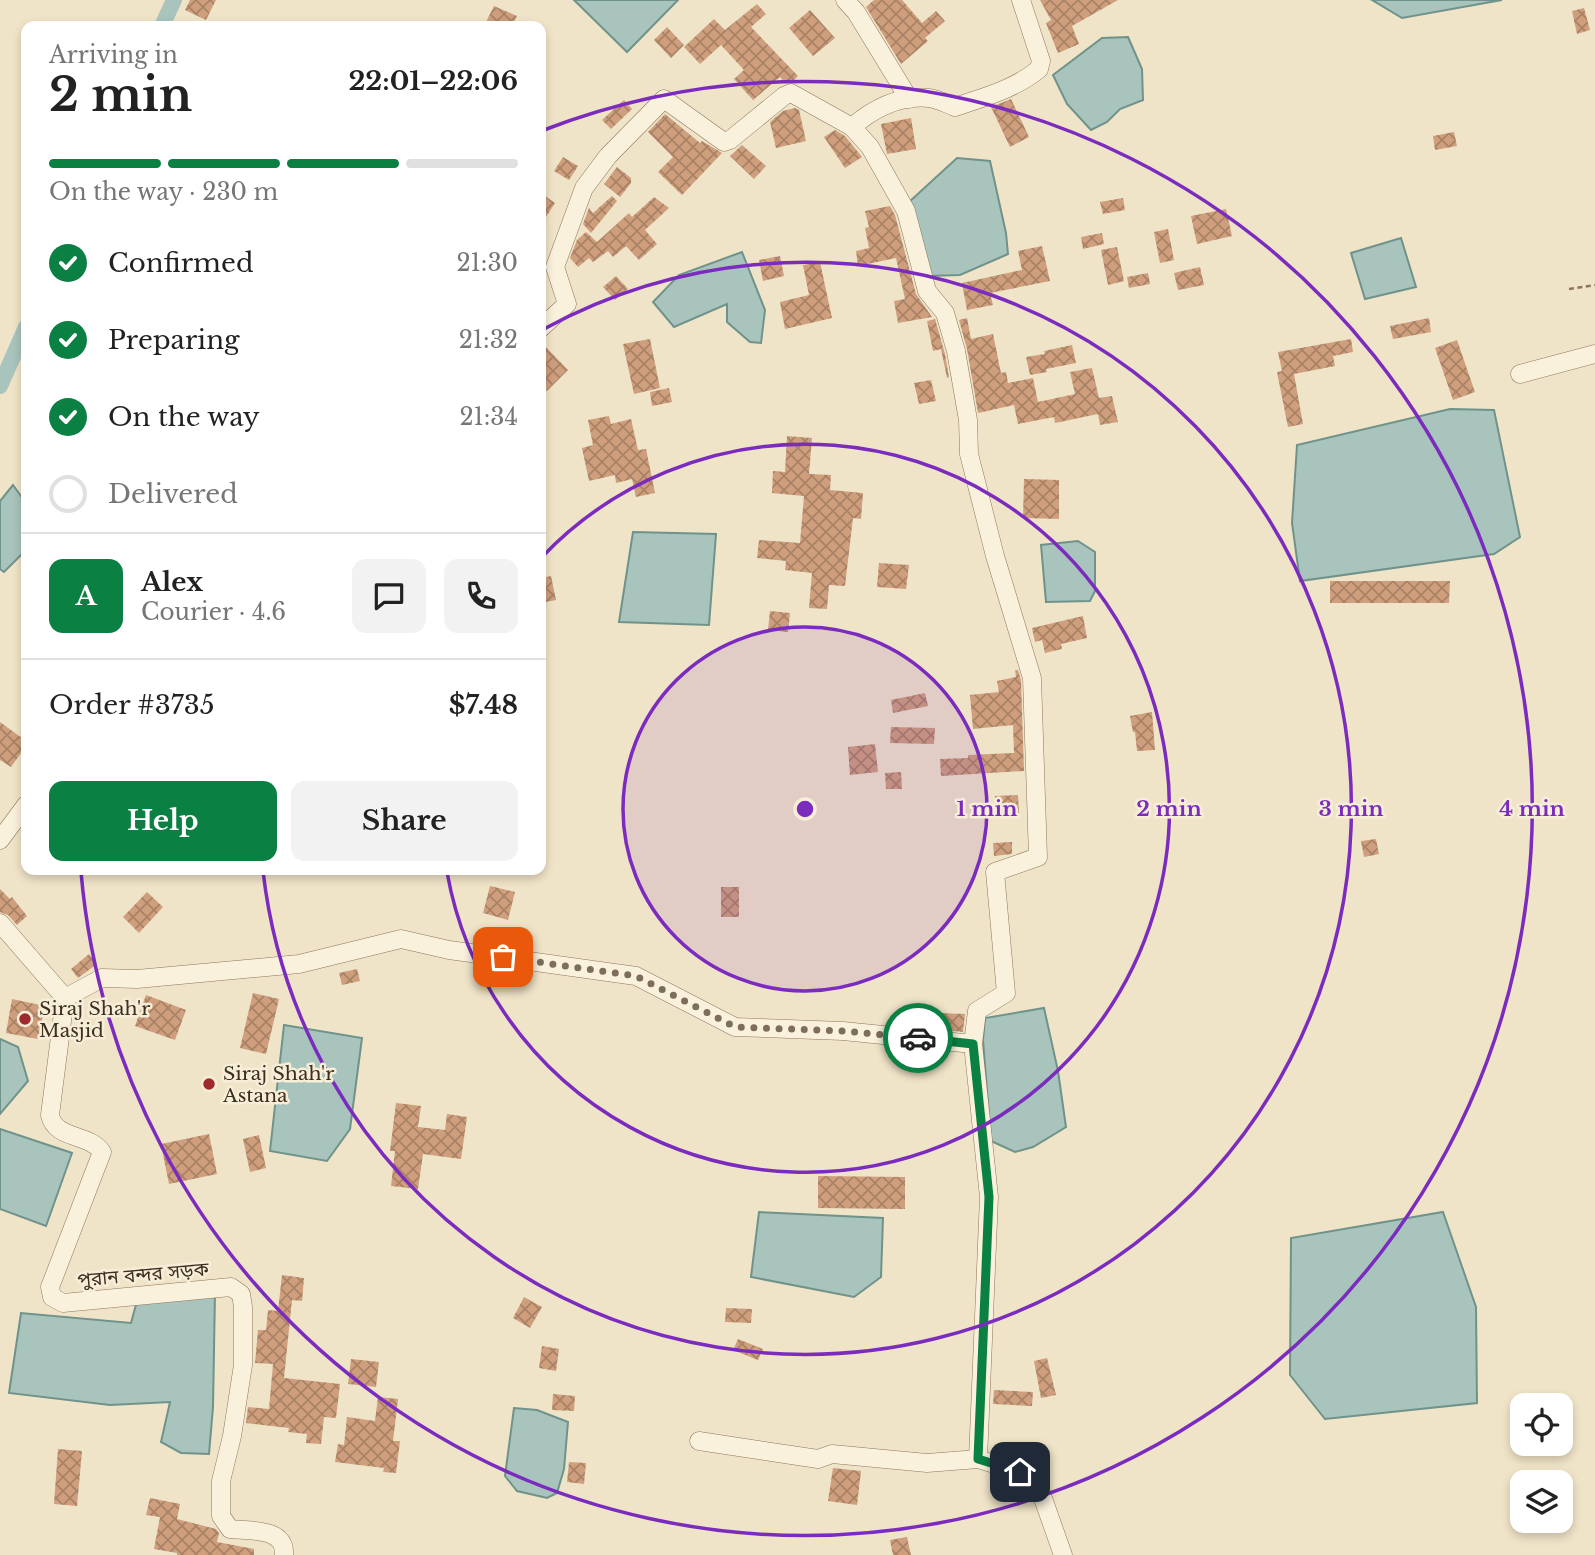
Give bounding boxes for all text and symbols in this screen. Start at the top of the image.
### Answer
text: Arriving in [49,41,178,69]
text: 22:01–22:06 [348,65,518,97]
text: 2 min [49,66,192,123]
text: On the way · 230 m [49,178,278,206]
icon: check [49,244,87,282]
text: Confirmed [108,247,253,279]
text: 21:30 [456,249,518,277]
icon: check [49,321,87,359]
text: Preparing [108,324,240,356]
text: 21:32 [459,326,518,354]
icon: check [49,398,87,436]
text: On the way [108,401,260,433]
text: 21:34 [459,403,518,431]
text: Delivered [108,478,238,510]
button: chat [352,559,426,633]
button: phone [444,559,518,633]
text: Alex [141,566,203,598]
text: A [75,580,97,612]
text: Courier · 4.6 [141,598,286,626]
text: Order #3735 [49,689,215,721]
text: $7.48 [449,689,518,721]
button: Help [49,781,277,861]
button: Share [291,781,518,861]
text: 1 min [957,796,1017,822]
text: 2 min [1136,796,1202,822]
text: 3 min [1318,796,1384,822]
text: 4 min [1499,796,1565,822]
centre of rings [793,797,817,821]
pin [473,927,533,987]
icon: bag [484,938,522,976]
place label: Siraj Shah'r Masjid [39,997,150,1042]
courier [883,1003,953,1073]
marker: Siraj Shah'r Masjid [17,1011,33,1027]
icon: car [899,1019,937,1057]
place label: Siraj Shah'r Astana [222,1062,334,1107]
marker: Siraj Shah'r Astana [201,1076,217,1092]
street label: পুরান বন্দর সড়ক [76,1257,210,1292]
map controls [1510,1393,1573,1533]
button: locate [1510,1393,1573,1456]
pin [990,1442,1050,1502]
icon: home [1001,1453,1039,1491]
button: layers [1510,1470,1573,1533]

